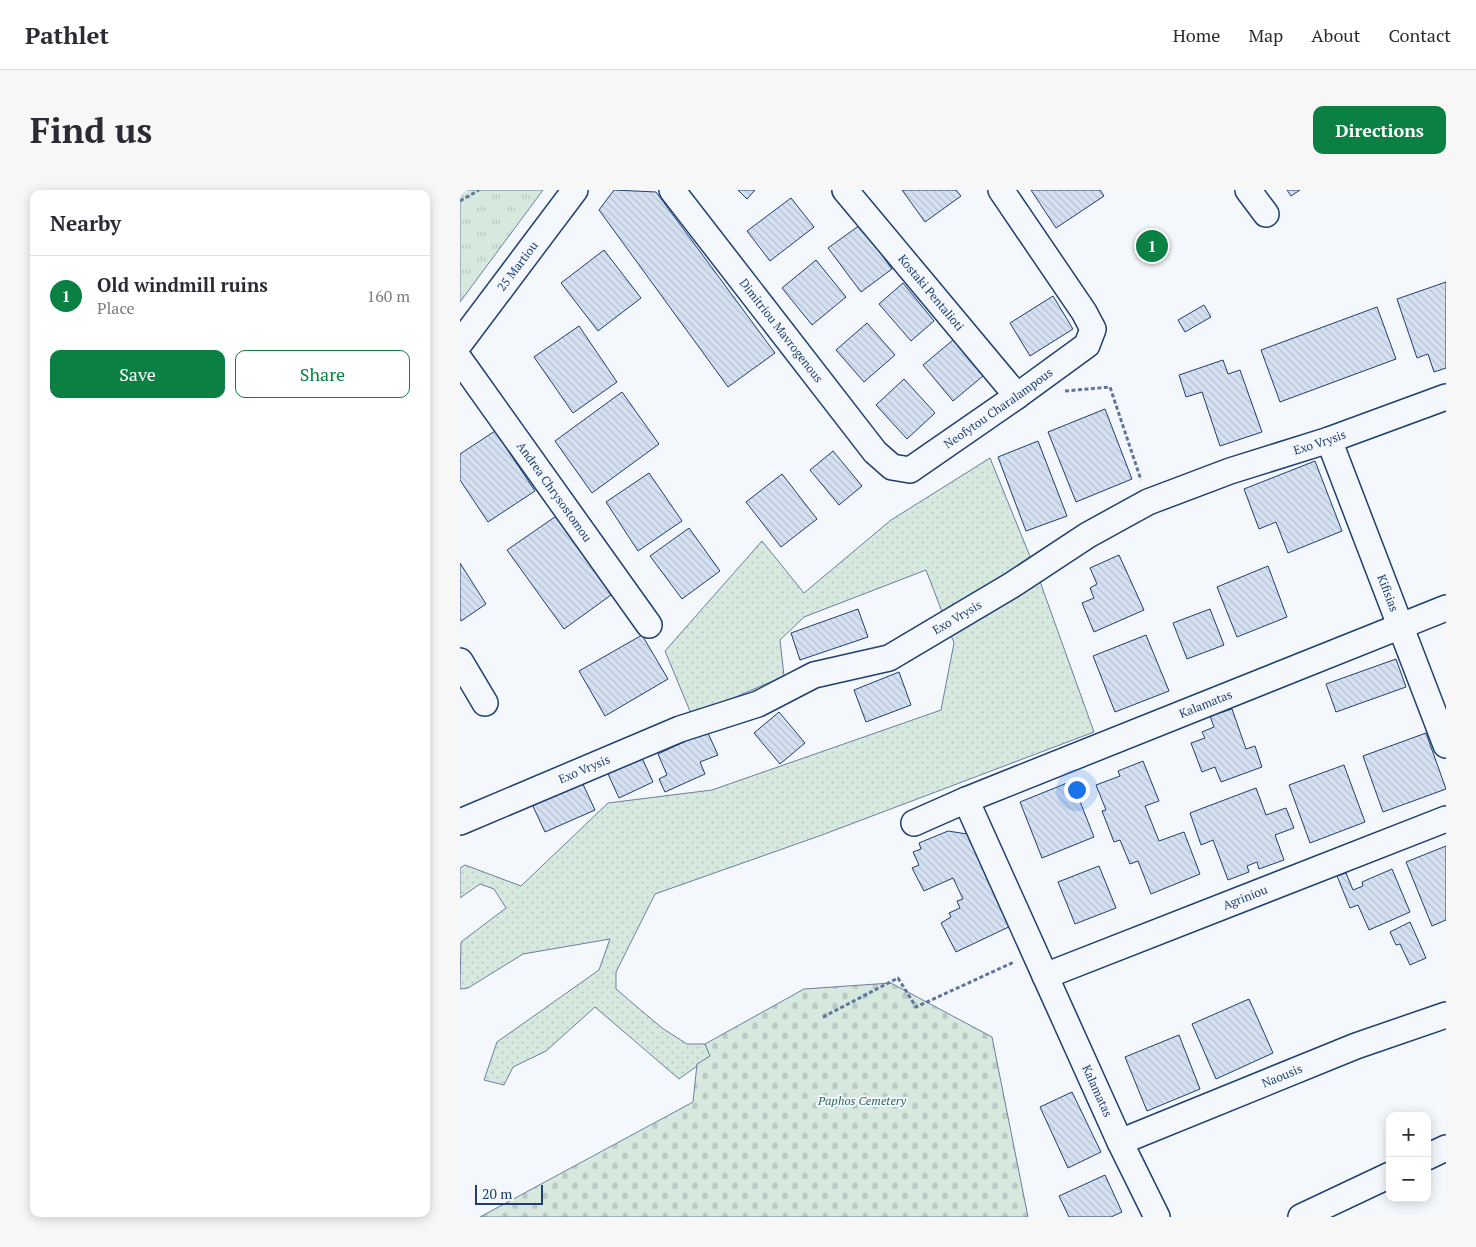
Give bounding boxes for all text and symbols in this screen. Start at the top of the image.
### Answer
text: Pathlet [25,19,109,51]
text: Home [1173,23,1220,47]
text: Map [1248,23,1283,47]
text: About [1311,23,1360,47]
text: Contact [1388,23,1451,47]
button: Directions [1313,106,1446,154]
text: Find us [30,107,152,153]
text: Nearby [50,209,121,237]
pin: 1 [1136,227,1168,265]
street label: 25 Martiou [494,238,541,294]
street label: Kostaki Pentalioti [895,251,968,334]
text: Old windmill ruins [97,272,268,297]
street label: Dimitriou Mavrogenous [737,275,826,385]
text: 1 [61,285,71,307]
text: 160 m [367,285,410,307]
text: Place [97,297,135,319]
button: Save [50,350,225,398]
button: Share [235,350,410,398]
street label: Neofytou Charalampous [941,365,1055,451]
street label: Exo Vrysis [1291,426,1348,458]
street label: Andrea Chrysostomou [514,439,595,545]
street label: Kifisias [1374,572,1402,614]
street label: Exo Vrysis [930,597,984,637]
street label: Kalamatas [1177,686,1234,721]
street label: Exo Vrysis [556,751,612,786]
your location [1064,777,1090,803]
street label: Agriniou [1221,882,1270,913]
street label: Naousis [1259,1061,1304,1091]
street label: Kalamatas [1079,1062,1116,1119]
park label: Paphos Cemetery [817,1093,906,1108]
map controls [1386,1112,1431,1202]
button: + [1386,1112,1431,1157]
button: − [1386,1157,1431,1202]
scale bar [475,1182,542,1205]
text: 20 m [482,1184,512,1203]

